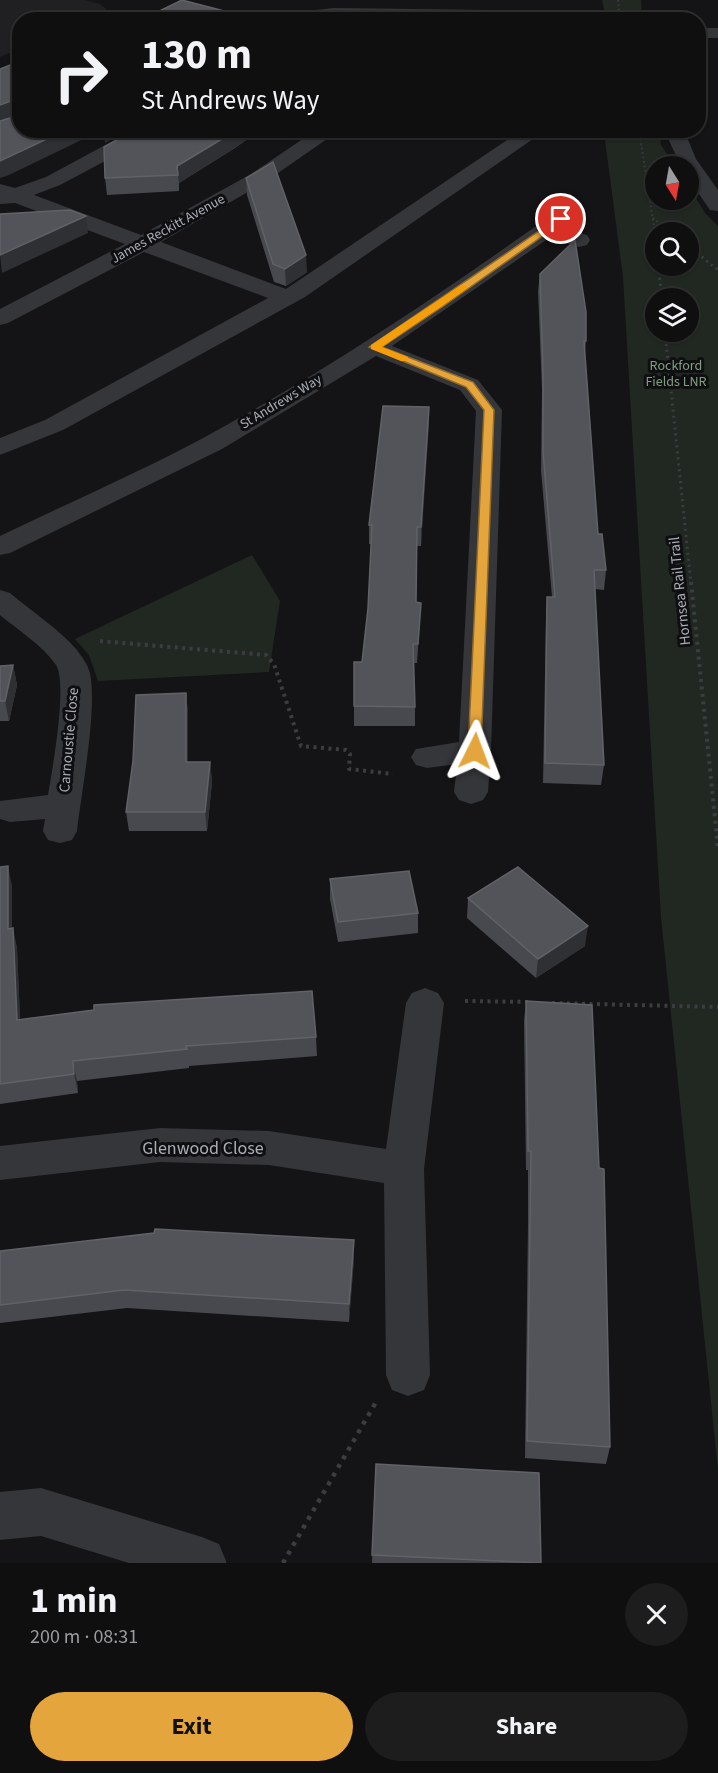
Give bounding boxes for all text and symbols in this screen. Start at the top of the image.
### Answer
text: 130 m [141,25,252,85]
icon: right [42,36,120,114]
text: St Andrews Way [141,81,319,120]
north arrow [645,156,699,210]
map controls [645,156,699,342]
street label: James Reckitt Avenue [107,189,229,269]
pin [535,193,586,244]
icon: arrive [544,202,577,235]
button: search [645,222,699,276]
button: layers [645,288,699,342]
park label: Rockford Fields LNR [645,356,707,392]
street label: St Andrews Way [236,369,326,434]
street label: Hornsea Rail Trail [664,535,696,646]
street label: Carnoustie Close [54,687,84,793]
position arrow [443,719,507,783]
street label: Glenwood Close [142,1136,264,1161]
text: 1 min [30,1575,118,1626]
button: close [625,1583,688,1646]
text: 200 m · 08:31 [30,1623,138,1651]
button: Exit [30,1692,353,1761]
button: Share [365,1692,688,1761]

